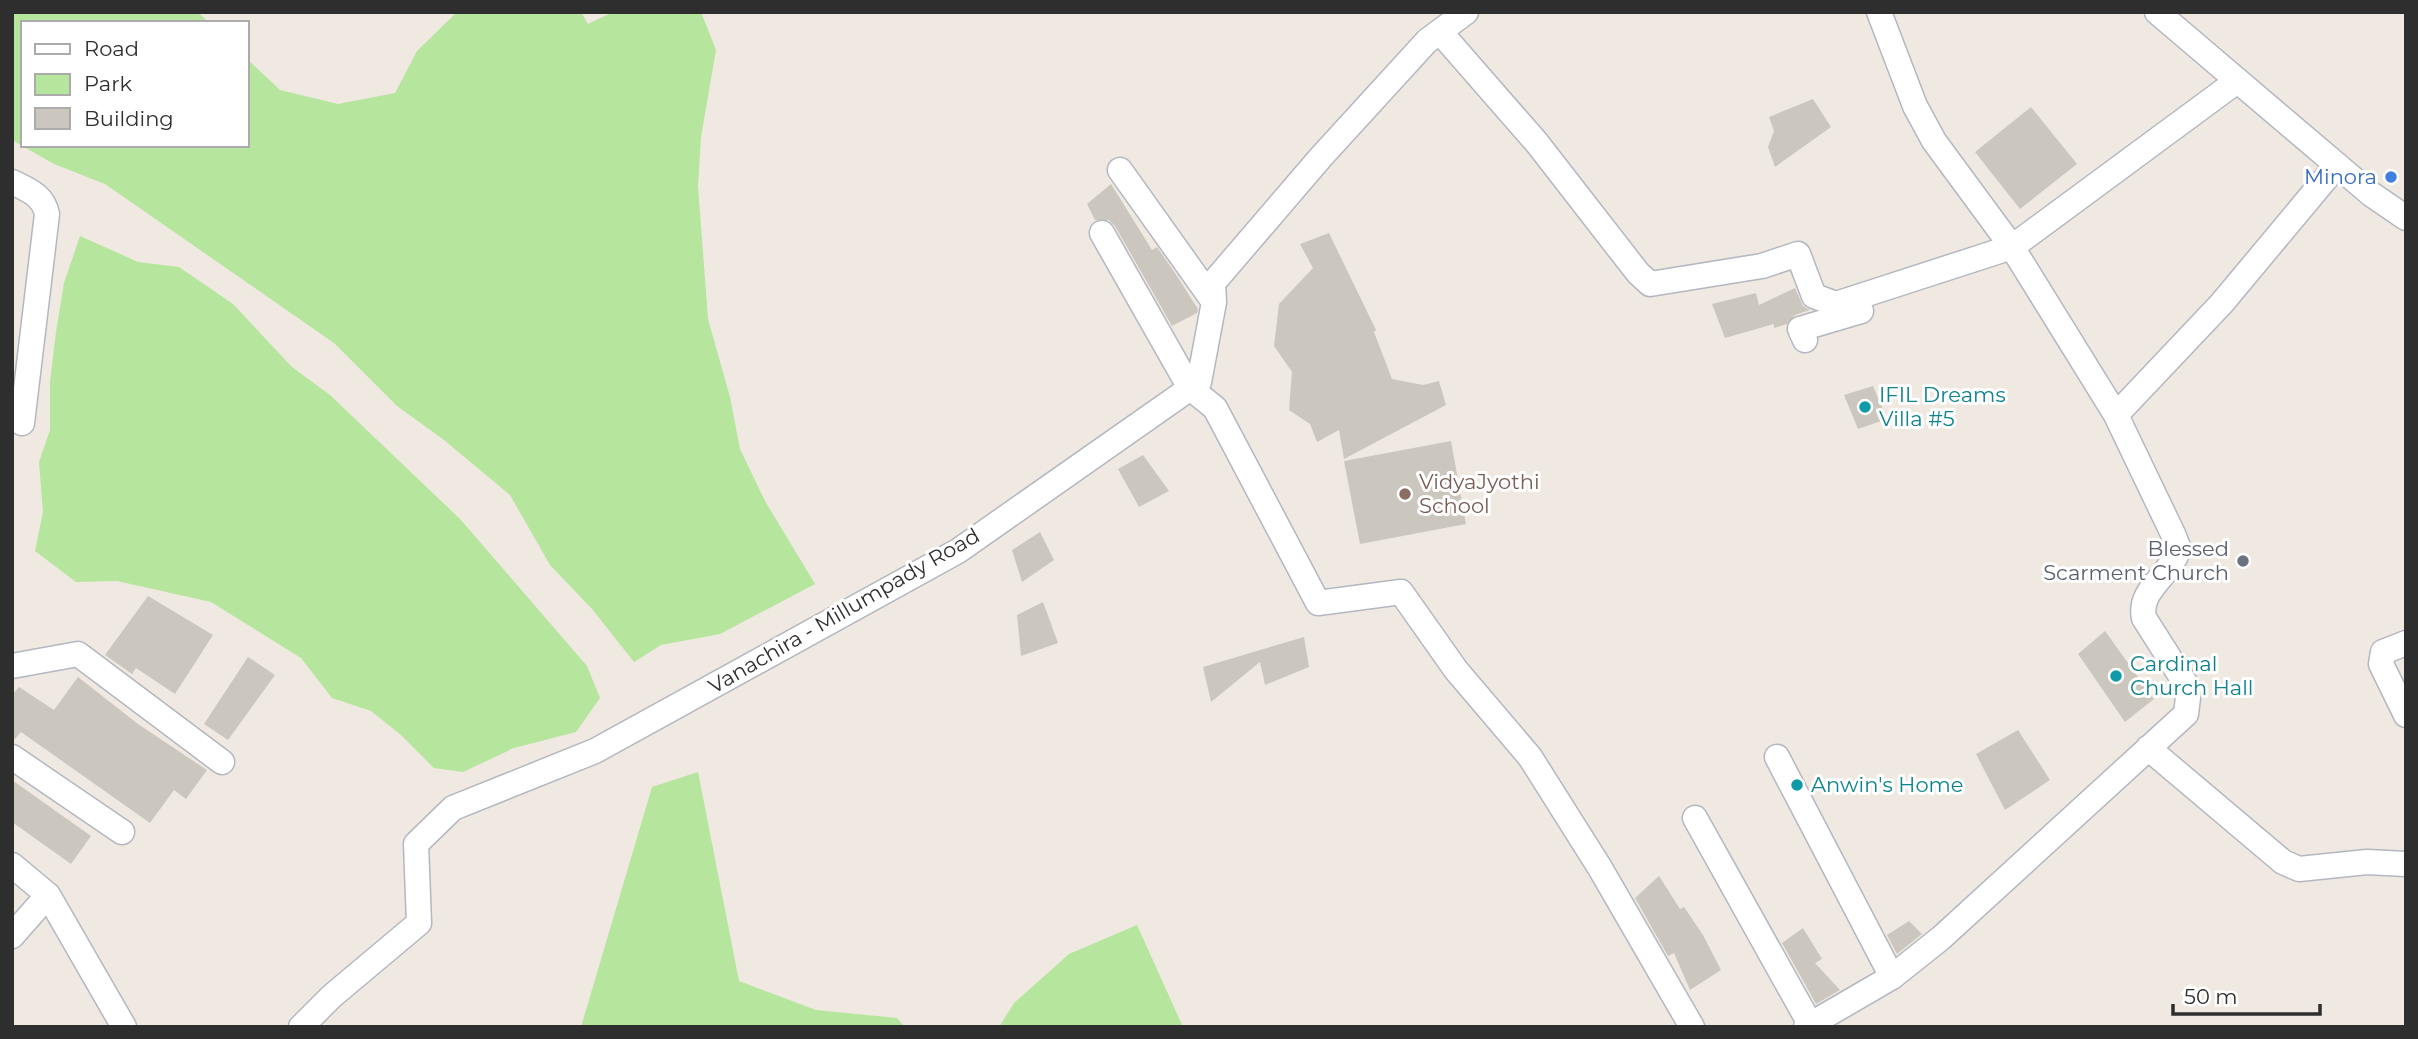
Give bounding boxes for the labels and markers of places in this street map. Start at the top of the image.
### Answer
place label: Minora [2304,164,2377,189]
marker: Minora [2383,169,2399,185]
place label: IFIL Dreams Villa #5 [1879,382,2006,431]
marker: IFIL Dreams Villa #5 [1857,399,1873,415]
place label: VidyaJyothi School [1419,469,1540,518]
marker: VidyaJyothi School [1397,486,1413,502]
place label: Blessed Scarment Church [2043,536,2229,585]
marker: Blessed Scarment Church [2235,553,2251,569]
place label: Cardinal Church Hall [2130,651,2253,700]
marker: Cardinal Church Hall [2108,668,2124,684]
place label: Anwin's Home [1811,772,1964,797]
marker: Anwin's Home [1789,777,1805,793]

